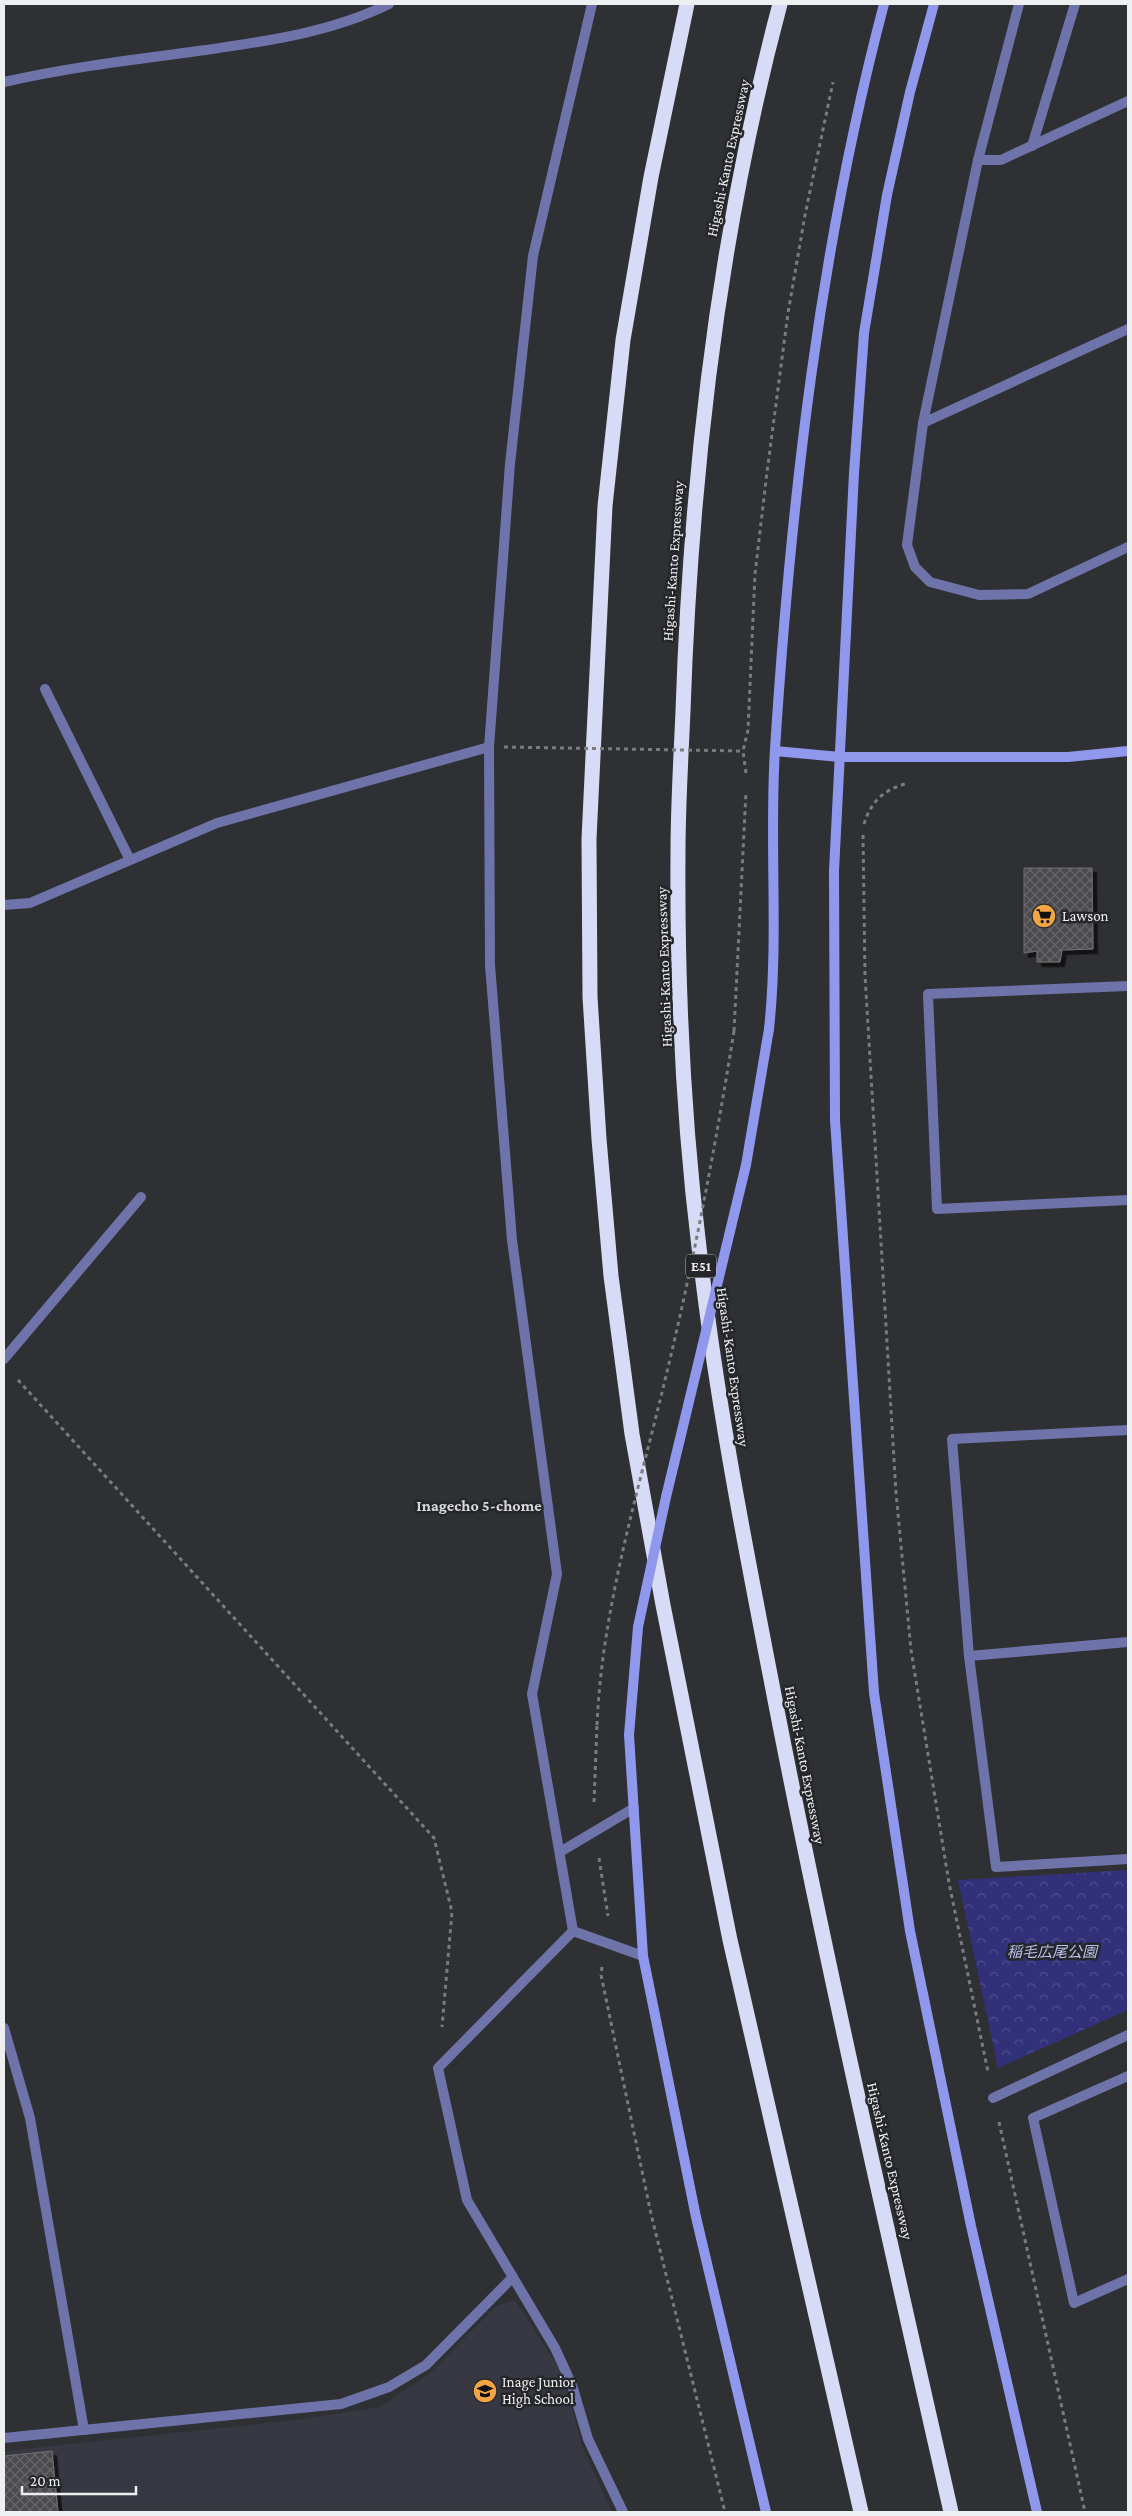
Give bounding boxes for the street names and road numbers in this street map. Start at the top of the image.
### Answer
street label: Higashi-Kanto Expressway [703,78,754,238]
street label: Higashi-Kanto Expressway [659,480,688,642]
street label: Higashi-Kanto Expressway [653,886,676,1048]
road number: E51 [686,1254,716,1278]
street label: Higashi-Kanto Expressway [713,1286,752,1448]
street label: Higashi-Kanto Expressway [781,1685,828,1846]
street label: Higashi-Kanto Expressway [863,2081,916,2241]

